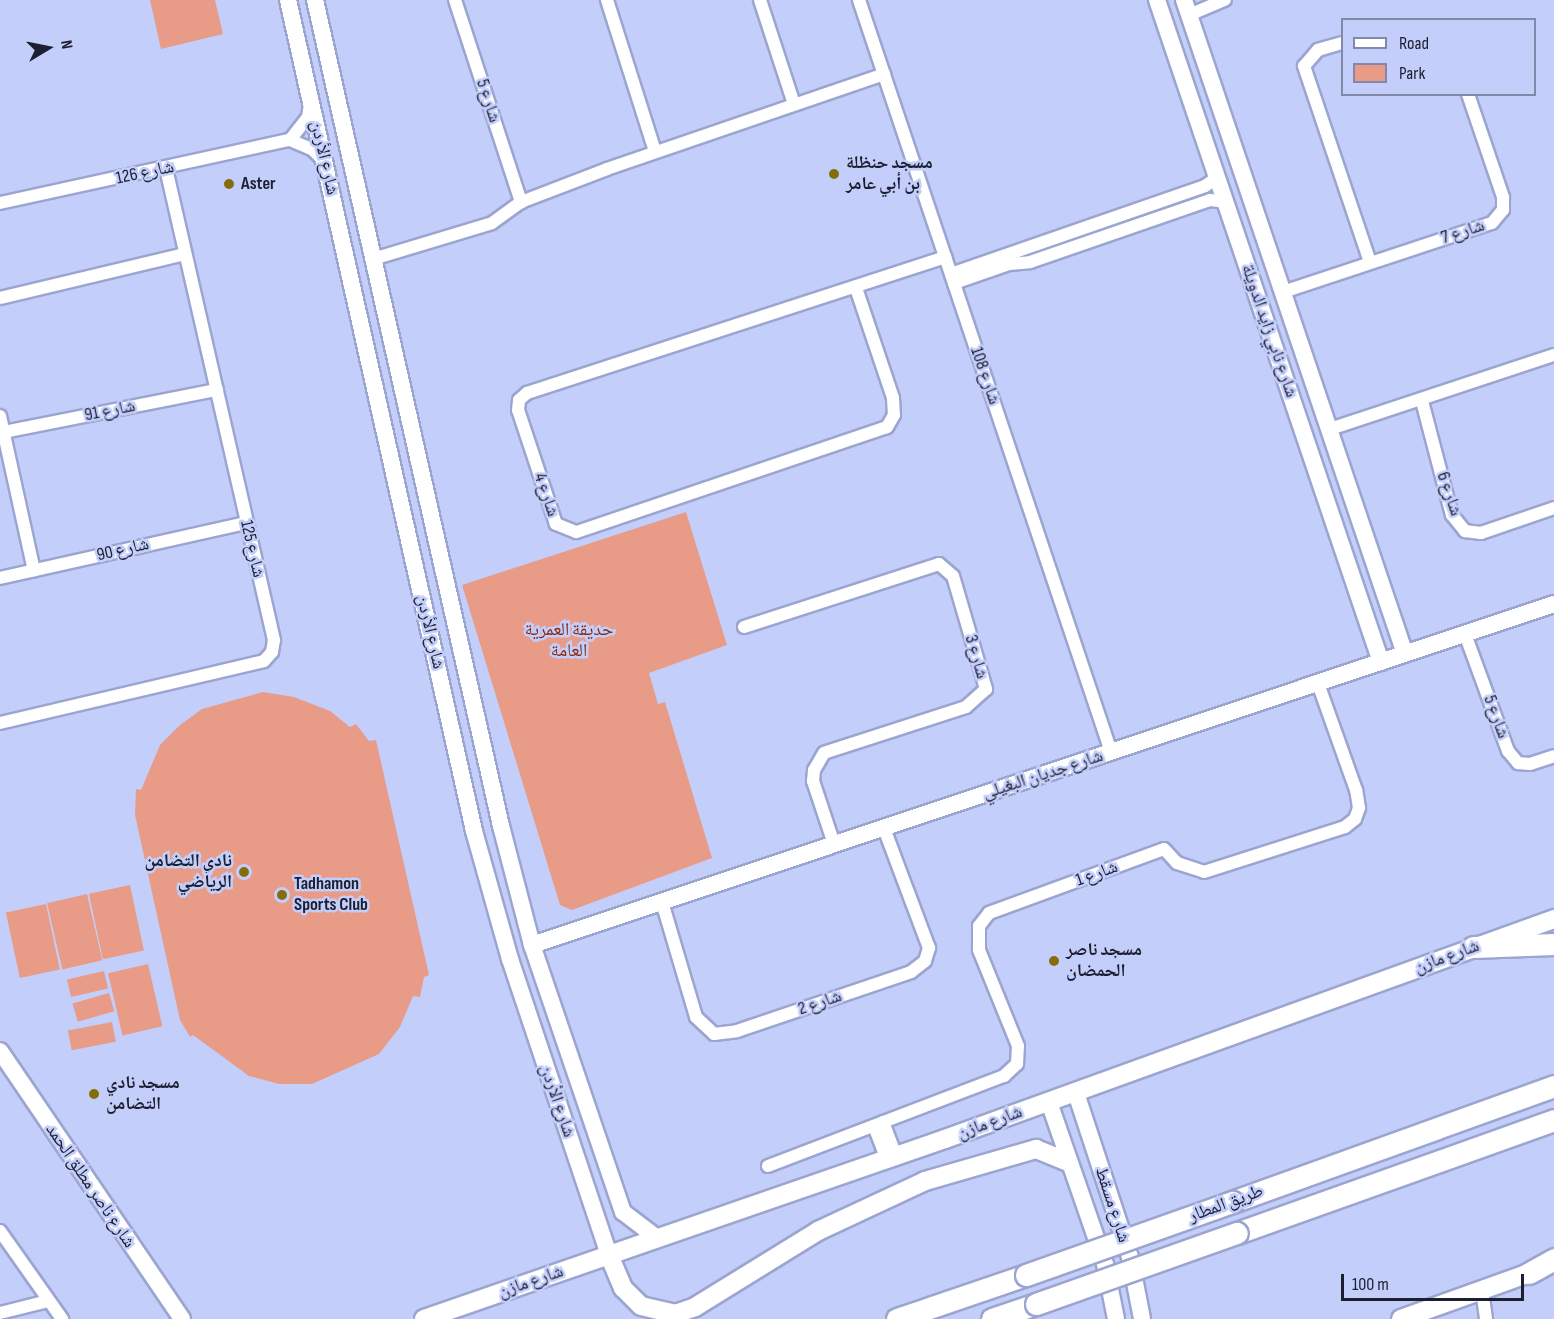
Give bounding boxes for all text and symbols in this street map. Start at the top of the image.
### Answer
north arrow [18,18,78,78]
legend [1341,18,1536,96]
text: Road [1399,33,1429,54]
text: N [56,39,76,51]
text: Park [1399,63,1425,84]
street label: شارع 5 [471,77,505,125]
street label: شارع الأردن [305,119,343,197]
place label: مسجد حنظلة بن أبي عامر [846,153,933,195]
street label: شارع 126 [114,156,176,190]
marker: مسجد حنظلة بن أبي عامر [827,167,841,181]
place label: Aster [241,173,276,195]
marker: Aster [222,177,236,191]
street label: شارع 7 [1439,215,1487,249]
street label: شارع نابي زايد الدويلة [1236,262,1302,400]
street label: شارع 108 [965,344,1005,408]
street label: شارع 91 [83,395,137,427]
street label: شارع 6 [1431,469,1467,519]
street label: شارع 4 [529,470,563,520]
street label: شارع 125 [235,518,269,580]
street label: شارع 90 [95,534,151,566]
street label: شارع الأردن [411,593,449,671]
park label: حديقة العمرية العامة [525,620,613,662]
street label: شارع 3 [959,633,993,681]
street label: شارع 5 [1478,692,1514,742]
street label: شارع جديان البغيلي [980,745,1106,805]
place label: نادي التضامن الرياضي [145,851,232,894]
street label: شارع 1 [1073,856,1121,892]
marker: نادي التضامن الرياضي [237,865,251,879]
place label: Tadhamon Sports Club [294,874,368,916]
marker: Tadhamon Sports Club [275,888,289,902]
street label: شارع مازن [1412,935,1482,979]
place label: مسجد ناصر الحمضان [1066,940,1142,982]
marker: مسجد ناصر الحمضان [1047,954,1061,968]
street label: شارع 2 [795,986,845,1020]
street label: شارع الأردن [534,1062,580,1140]
place label: مسجد نادي التضامن [106,1073,180,1116]
marker: مسجد نادي التضامن [87,1087,101,1101]
street label: شارع مازن [955,1101,1025,1145]
street label: شارع ناصر مطلق الحمد [40,1120,140,1252]
street label: شارع مسقط [1090,1165,1134,1245]
street label: طريق المطار [1186,1180,1266,1228]
street label: شارع مازن [496,1261,566,1303]
scale bar [1344,1262,1527,1300]
text: 100 m [1352,1274,1389,1295]

